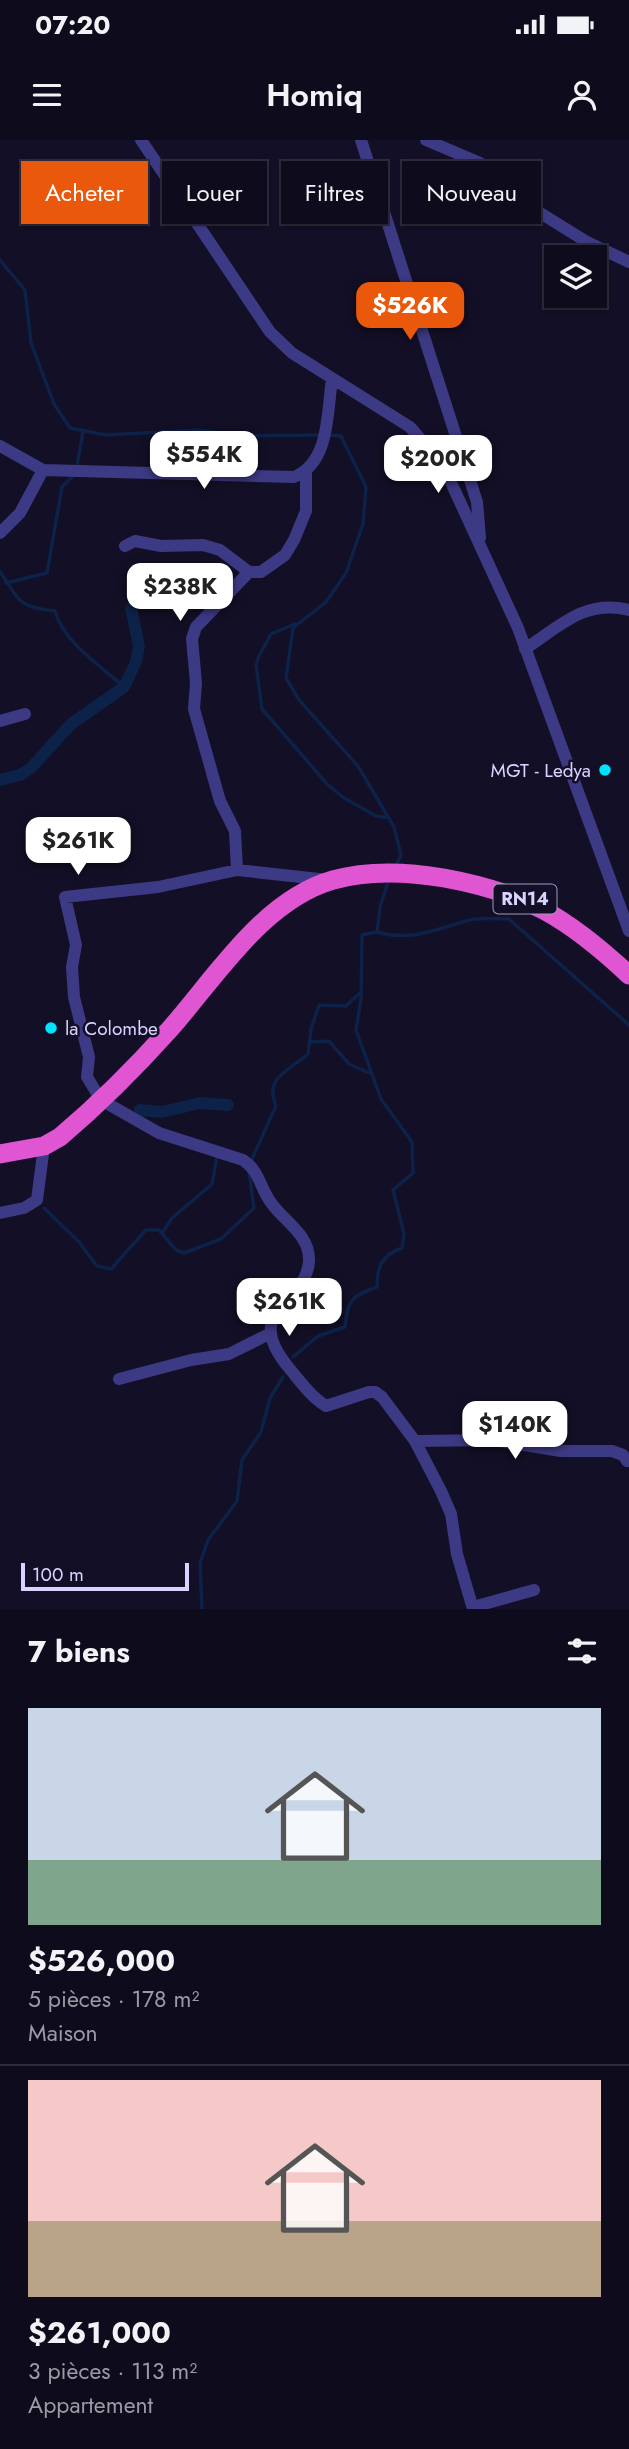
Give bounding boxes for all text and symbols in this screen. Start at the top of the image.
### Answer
text: 07:20 [35,6,111,44]
text: Homiq [266,72,363,118]
icon: menu [28,76,66,114]
icon: person [563,76,601,114]
chip: Acheter [21,161,148,224]
chip: Louer [162,161,267,224]
chip: Filtres [281,161,388,224]
chip: Nouveau [402,161,541,224]
map controls [544,245,607,308]
button: layers [544,245,607,308]
pin: $526K [361,282,459,342]
text: $526K [372,288,448,322]
pin: $554K [155,432,253,491]
pin: $200K [389,436,487,495]
text: $554K [166,437,242,471]
text: $200K [400,441,476,475]
pin: $238K [131,564,229,623]
text: $238K [143,569,217,603]
place label: MGT - Ledya [491,757,591,784]
marker: MGT - Ledya [597,762,613,778]
pin: $261K [29,818,127,877]
text: $261K [42,823,114,857]
road number: RN14 [494,884,556,914]
place label: la Colombe [65,1015,158,1042]
marker: la Colombe [43,1020,59,1036]
pin: $261K [240,1278,338,1338]
text: $261K [253,1284,325,1318]
pin: $140K [466,1402,564,1461]
text: $140K [478,1407,552,1441]
scale bar [21,1560,189,1592]
text: 100 m [32,1561,84,1588]
text: 7 biens [28,1630,130,1673]
icon: filters [563,1632,601,1670]
icon: home [252,1753,378,1879]
text: $526,000 [28,1939,175,1982]
text: 5 pièces · 178 m² [28,1982,199,2016]
text: Maison [28,2016,98,2050]
icon: home [252,2125,378,2251]
text: $261,000 [28,2311,171,2354]
text: 3 pièces · 113 m² [28,2354,197,2388]
text: Appartement [28,2388,153,2422]

